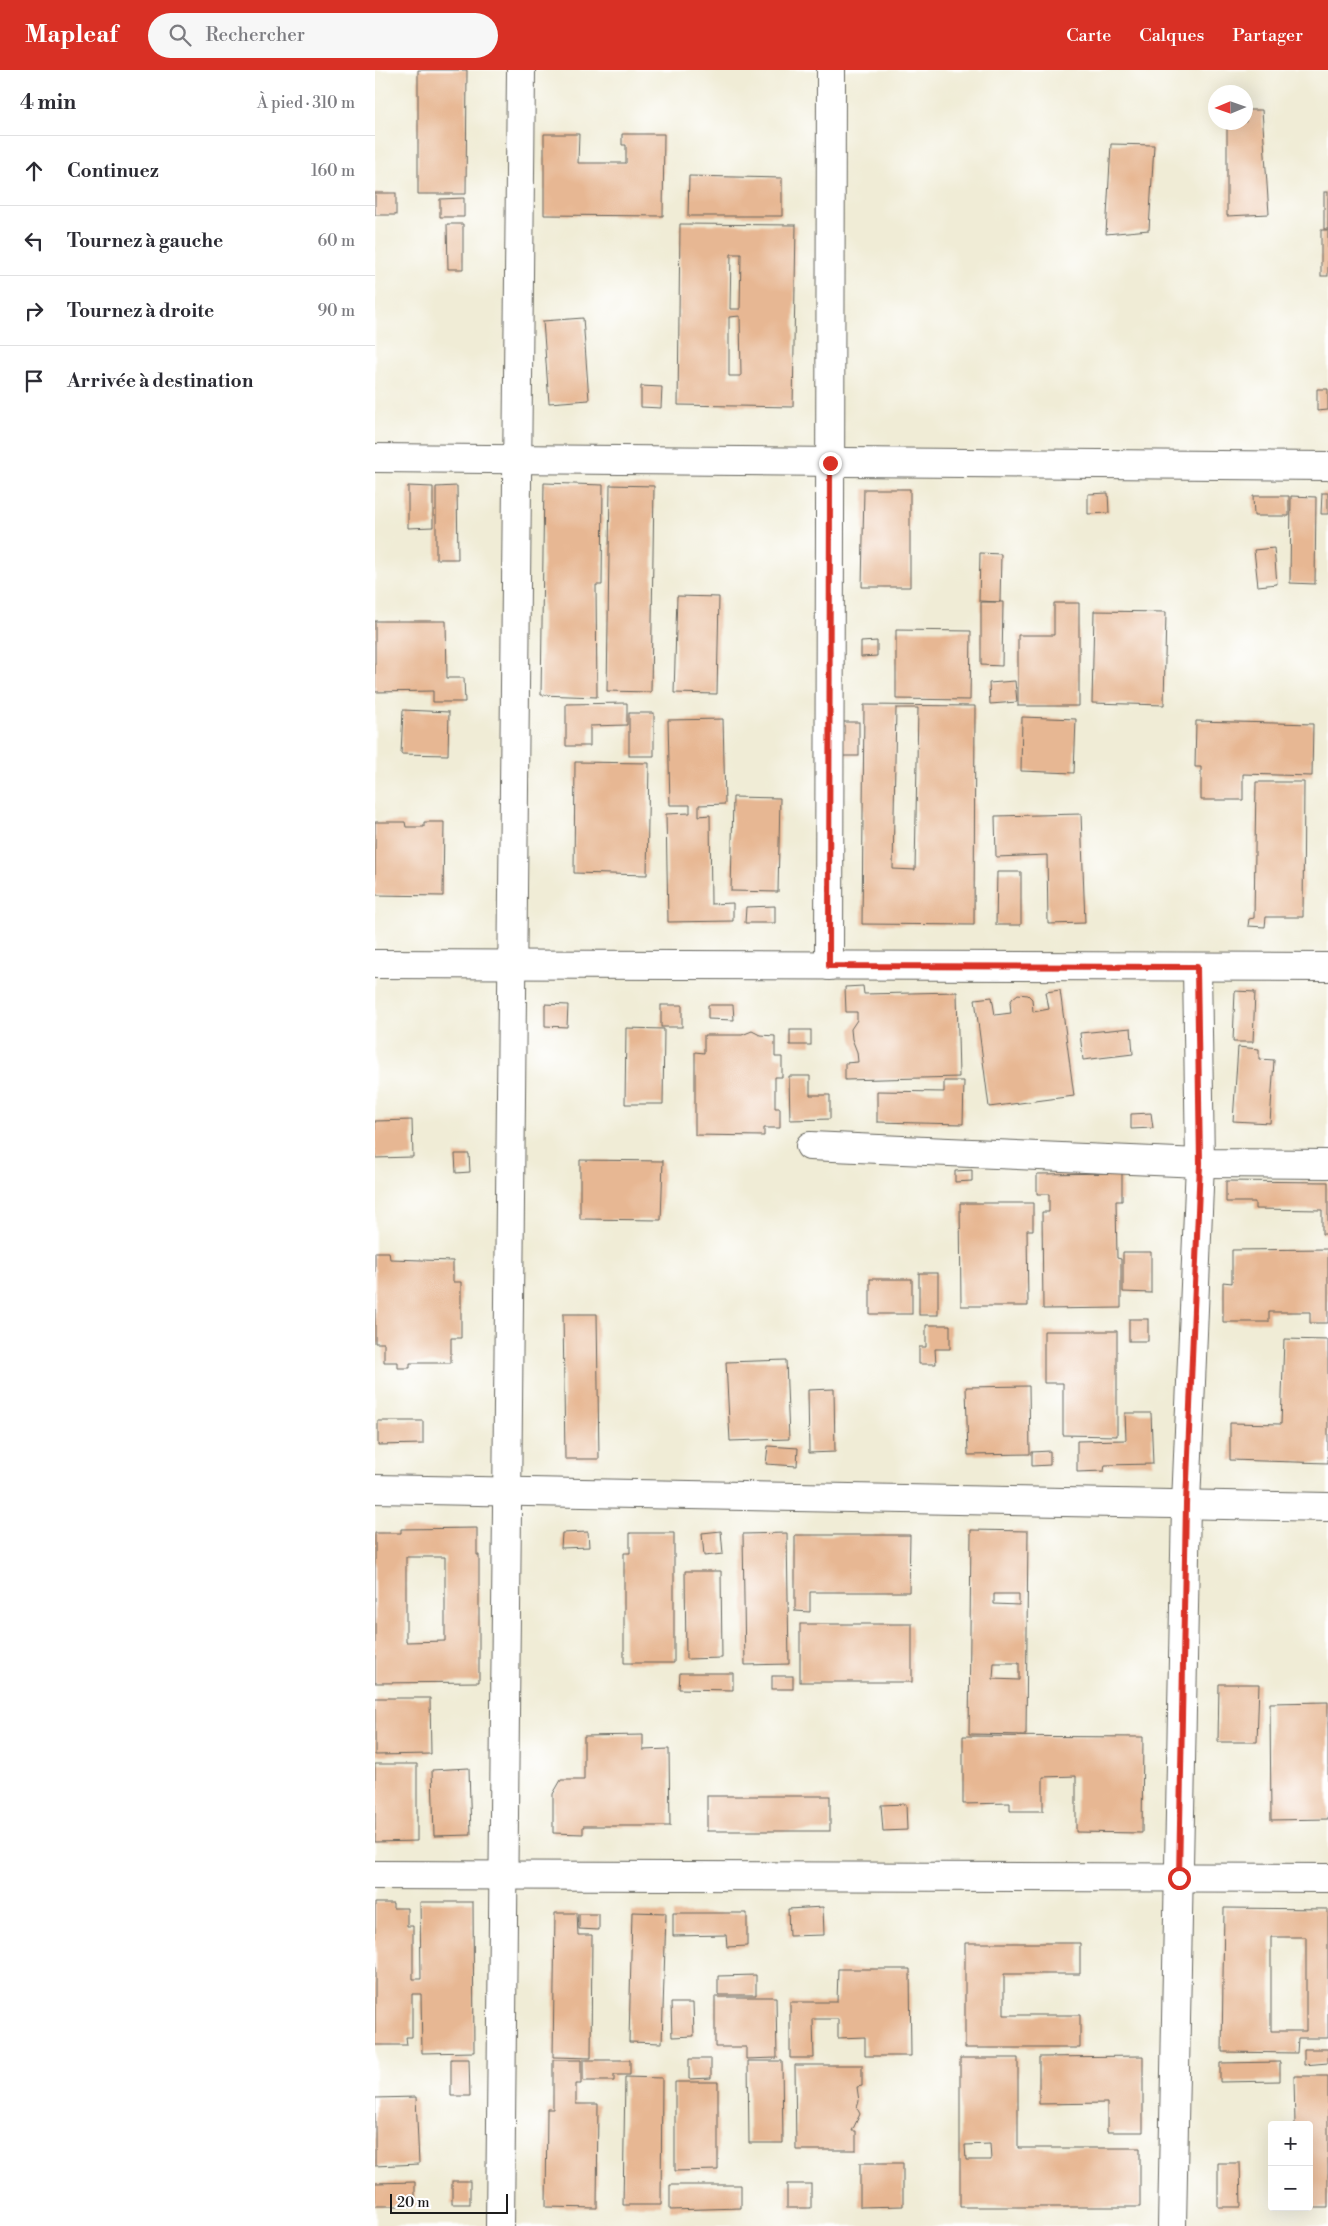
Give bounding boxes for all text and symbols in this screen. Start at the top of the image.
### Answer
search box [148,13,498,58]
text: Mapleaf [25,20,118,50]
icon: search [166,21,194,49]
text: Rechercher [206,23,305,47]
text: Carte [1066,24,1111,47]
text: Calques [1139,24,1204,47]
text: Partager [1232,24,1303,47]
north arrow [1208,85,1253,130]
text: 4 min [20,90,76,116]
text: À pied · 310 m [257,93,355,113]
icon: ahead [20,157,48,185]
text: Continuez [67,159,159,183]
text: 160 m [311,161,355,181]
icon: left [20,227,48,255]
text: Tournez à gauche [67,229,223,253]
text: 60 m [317,231,355,251]
icon: right [20,297,48,325]
text: Tournez à droite [67,299,214,323]
text: 90 m [317,301,355,321]
icon: arrive [20,367,48,395]
text: Arrivée à destination [67,369,253,393]
route end [819,452,842,475]
route start [1168,1867,1191,1890]
map controls [1268,2121,1313,2211]
button: + [1268,2121,1313,2166]
button: − [1268,2166,1313,2211]
scale bar [390,2191,507,2214]
text: 20 m [397,2194,429,2212]

